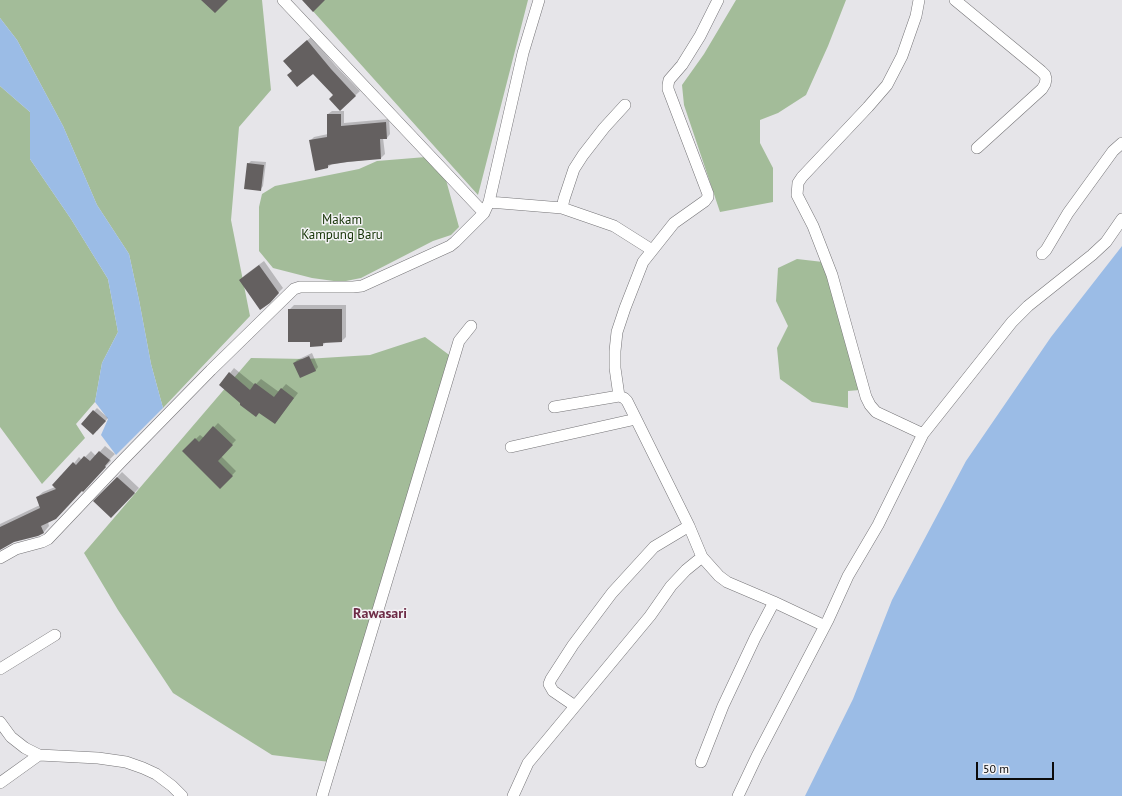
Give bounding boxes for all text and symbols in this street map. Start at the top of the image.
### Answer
park label: Makam Kampung Baru [301,212,383,243]
district label: Rawasari [353,606,407,622]
scale bar [978,754,1056,780]
text: 50 m [983,761,1009,776]

